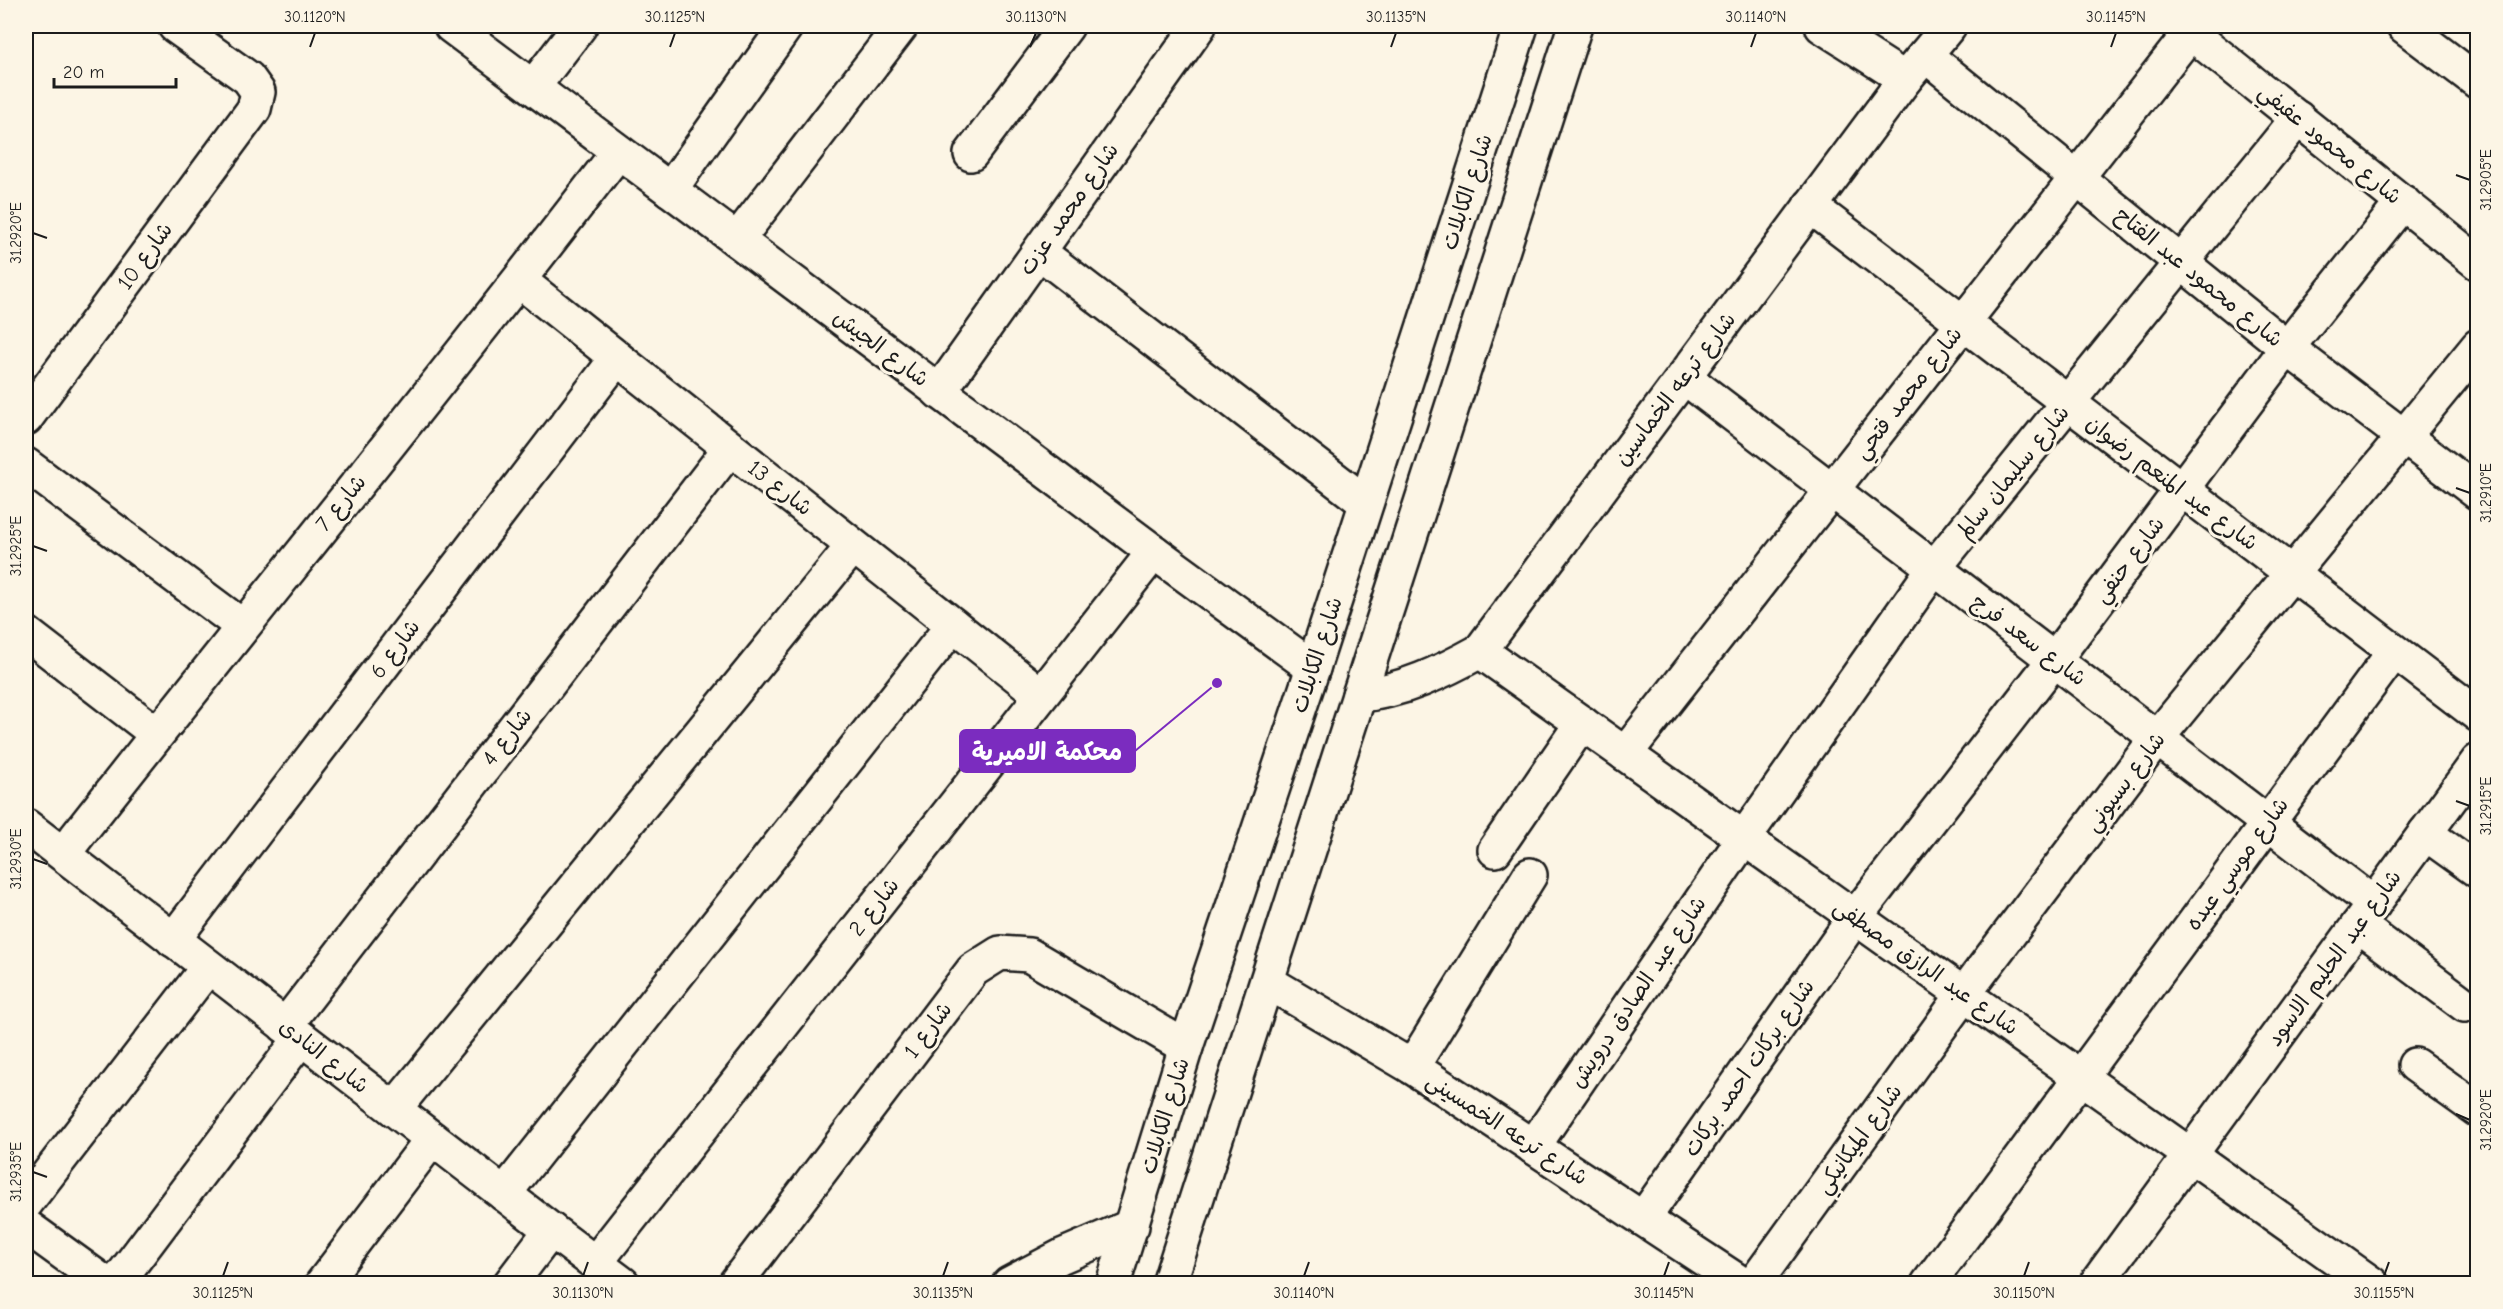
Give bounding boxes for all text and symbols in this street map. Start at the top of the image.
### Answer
text: 30.1120°N [284,8,346,26]
text: 30.1125°N [645,8,705,26]
text: 30.1130°N [1005,8,1067,26]
text: 30.1135°N [1366,8,1426,26]
text: 30.1140°N [1726,8,1786,26]
text: 30.1145°N [2086,8,2146,26]
scale bar [54,51,176,89]
text: 20 m [63,62,104,83]
street label: شارع محمود عفيفي [2249,78,2407,214]
street label: شارع الكابلات [1436,131,1500,254]
street label: شارع محمد عزت [1014,138,1126,281]
text: 31.2905°E [2477,149,2495,211]
street label: شارع محمود عبد الفتاح [2109,201,2288,354]
text: 31.2920°E [7,202,25,264]
street label: شارع 10 [112,217,180,296]
street label: شارع الجيش [827,304,934,394]
street label: شارع ترعه الخماسين [1609,307,1743,472]
street label: شارع محمد فتحي [1848,322,1972,468]
street label: شارع سليمان سالم [1951,400,2078,547]
street label: شارع عبد المنعم رضوان [2079,410,2263,559]
street label: شارع 13 [741,455,817,523]
text: 31.2910°E [2477,463,2495,523]
street label: شارع 7 [310,469,373,538]
street label: شارع حنفي [2088,512,2175,612]
text: 31.2925°E [7,516,25,576]
street label: شارع سعد فرج [1965,588,2091,693]
street label: شارع الكابلات [1286,594,1350,717]
street label: شارع 6 [364,614,427,685]
street label: شارع 4 [477,703,539,772]
street label: شارع بسيوني [2079,727,2176,840]
callout: محكمة الاميرية [960,730,1135,772]
text: محكمة الاميرية [972,738,1122,766]
text: 31.2915°E [2477,777,2495,835]
street label: شارع موسي عبده [2180,792,2299,939]
text: 31.2930°E [7,828,25,890]
street label: شارع عبد الحليم الاسود [2261,865,2409,1053]
street label: شارع 2 [843,873,906,942]
street label: شارع عبد الصادق درويش [1564,891,1713,1094]
street label: شارع عبد الرازق مصطفى [1827,893,2024,1042]
street label: شارع بركات احمد بركات [1678,974,1822,1163]
street label: شارع 1 [898,997,959,1064]
street label: شارع النادى [273,1013,374,1101]
street label: شارع الكابلات [1135,1055,1197,1178]
street label: شارع ترعه الخمسينى [1420,1067,1593,1193]
street label: شارع الميكانيكي [1810,1079,1912,1203]
text: 31.2920°E [2477,1089,2495,1151]
text: 31.2935°E [7,1142,25,1202]
text: 30.1125°N [193,1284,253,1302]
text: 30.1130°N [552,1284,614,1302]
text: 30.1135°N [913,1284,973,1302]
text: 30.1140°N [1274,1284,1334,1302]
text: 30.1145°N [1634,1284,1694,1302]
text: 30.1150°N [1993,1284,2055,1302]
text: 30.1155°N [2354,1284,2414,1302]

